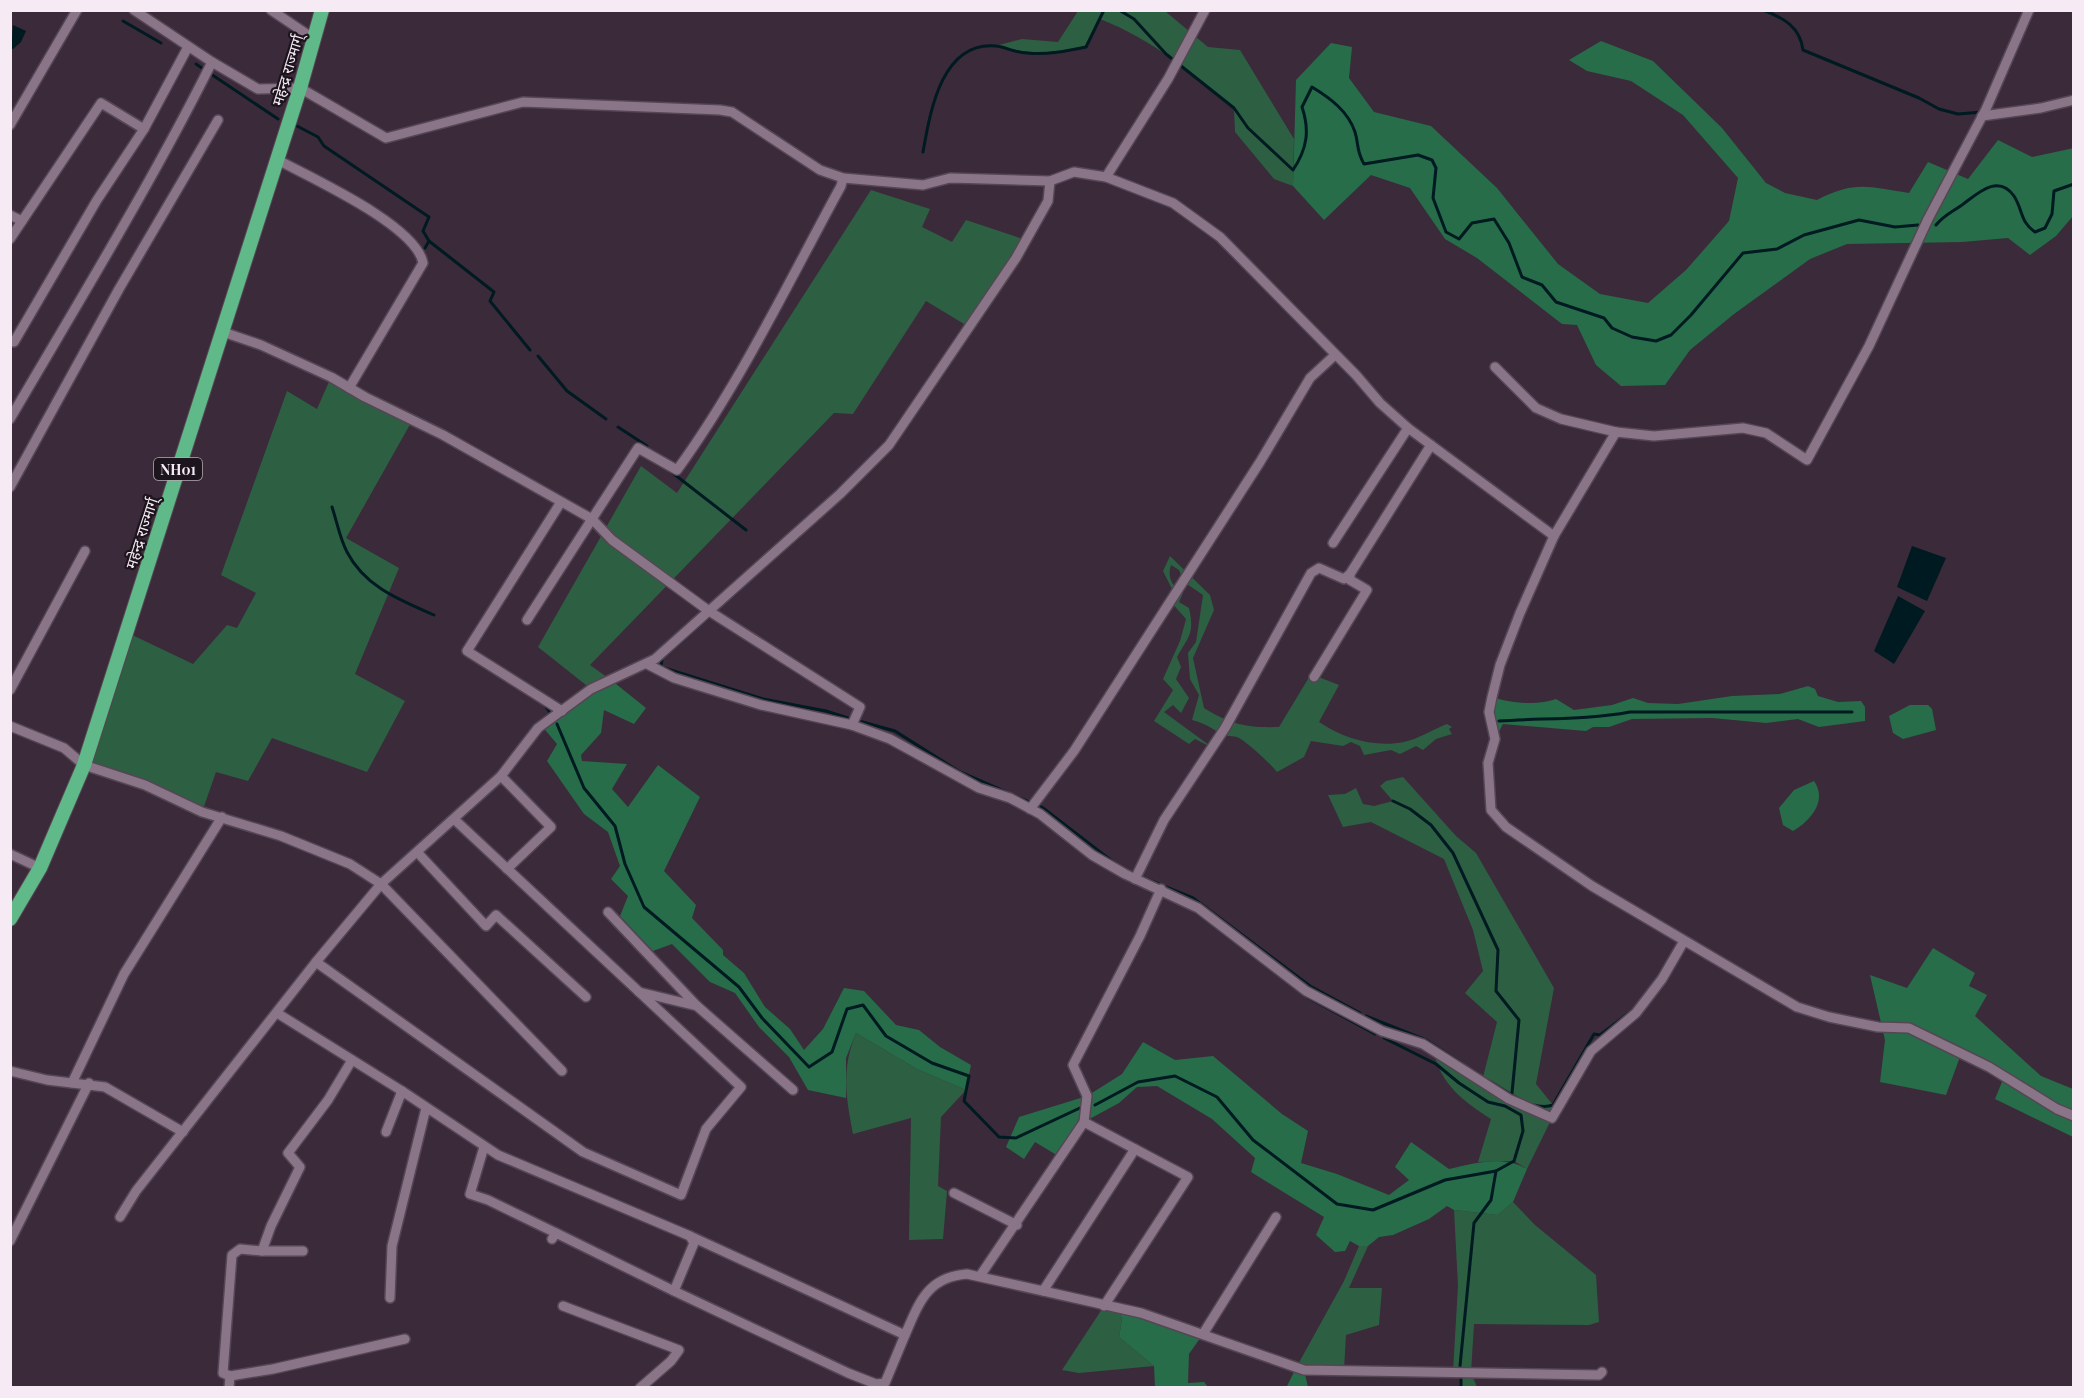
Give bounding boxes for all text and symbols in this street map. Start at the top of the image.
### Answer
street label: महेन्द्र राज्मार्ग् [267,30,309,108]
road number: NH01 [154,458,202,480]
street label: महेन्द्र राज्मार्ग् [120,493,163,571]

